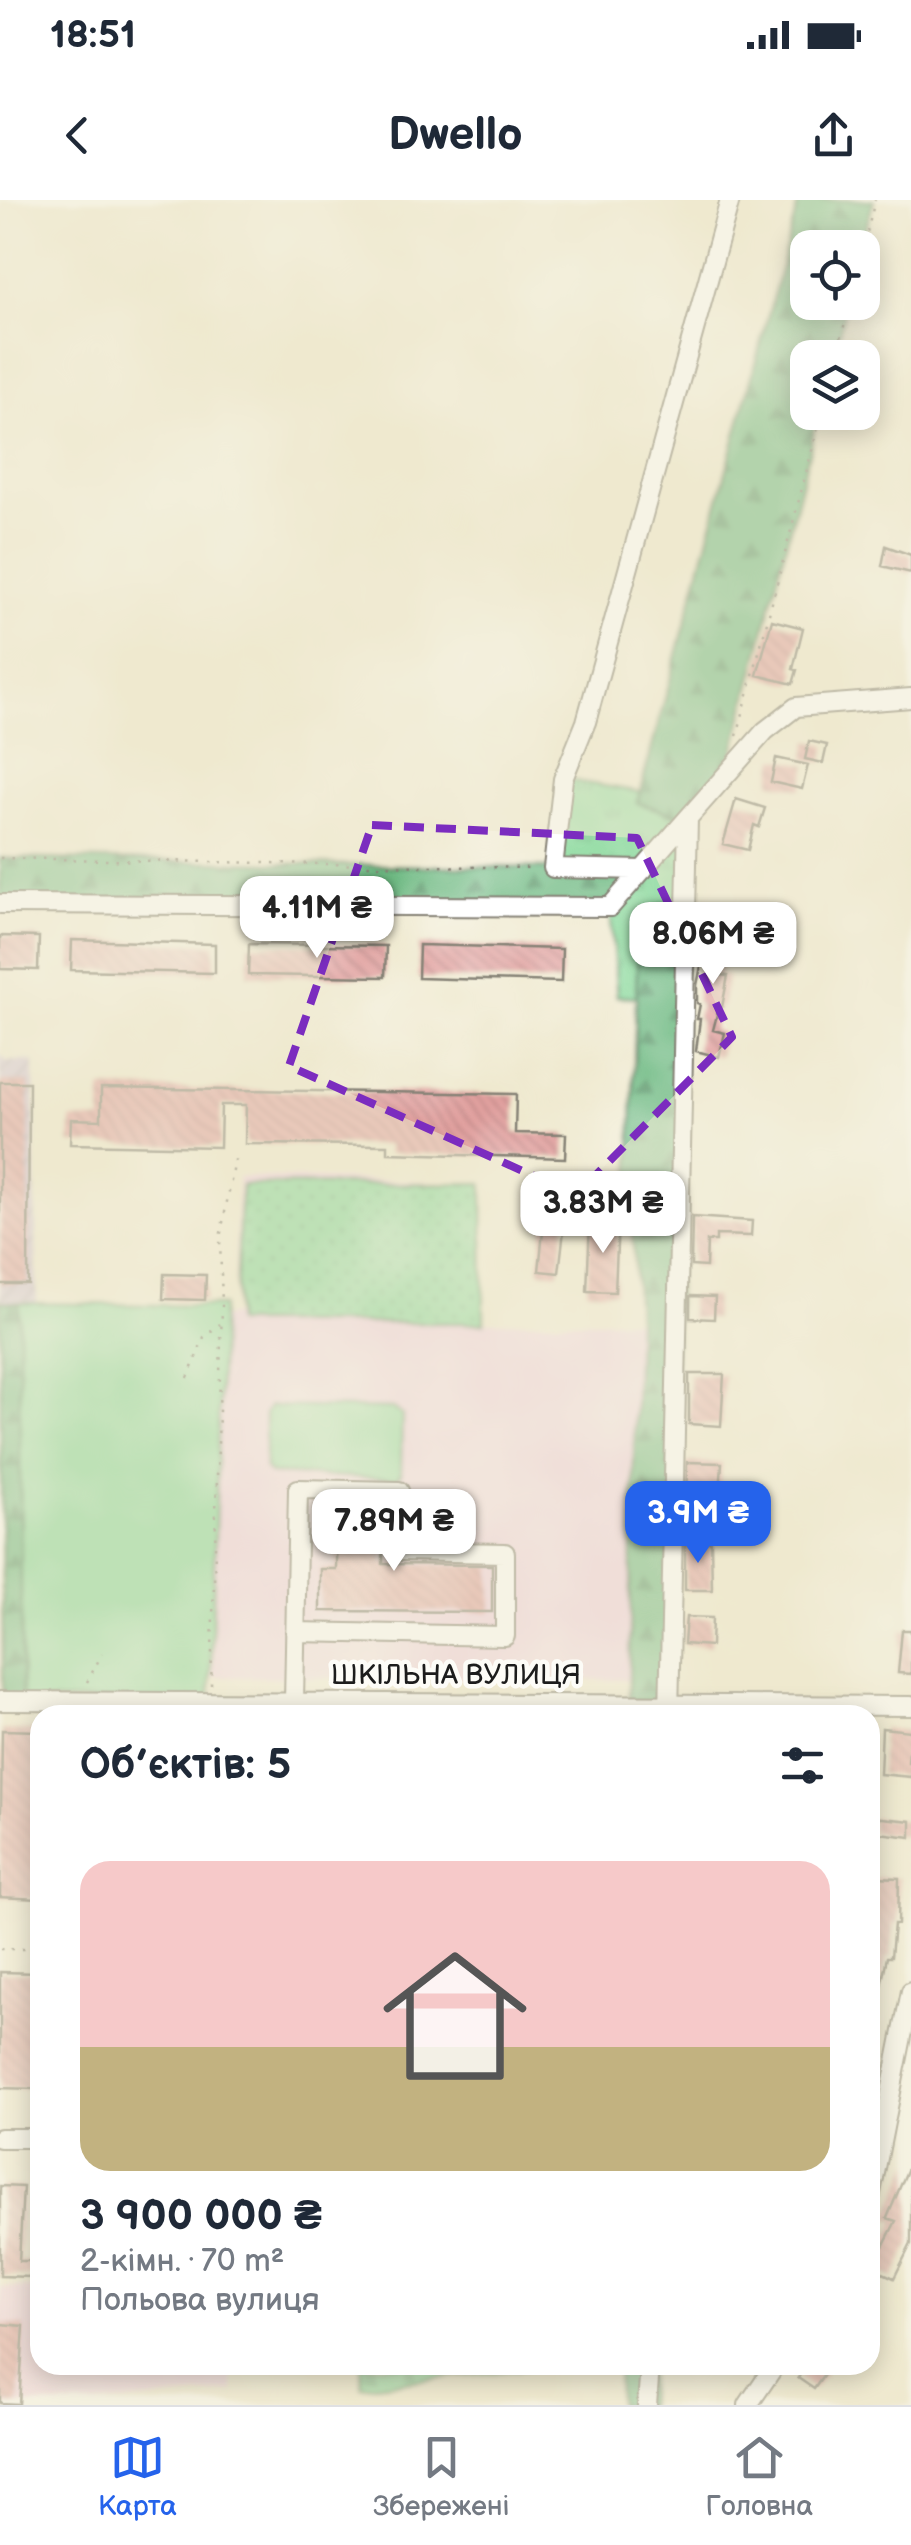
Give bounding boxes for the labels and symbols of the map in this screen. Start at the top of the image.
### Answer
pin: 4.11M ₴ [225,876,409,961]
pin: 8.06M ₴ [621,902,805,987]
pin: 3.83M ₴ [511,1171,695,1256]
pin: 3.9M ₴ [617,1481,779,1566]
pin: 7.89M ₴ [302,1489,486,1574]
street label: ШКІЛЬНА ВУЛИЦЯ [331,1659,581,1692]

